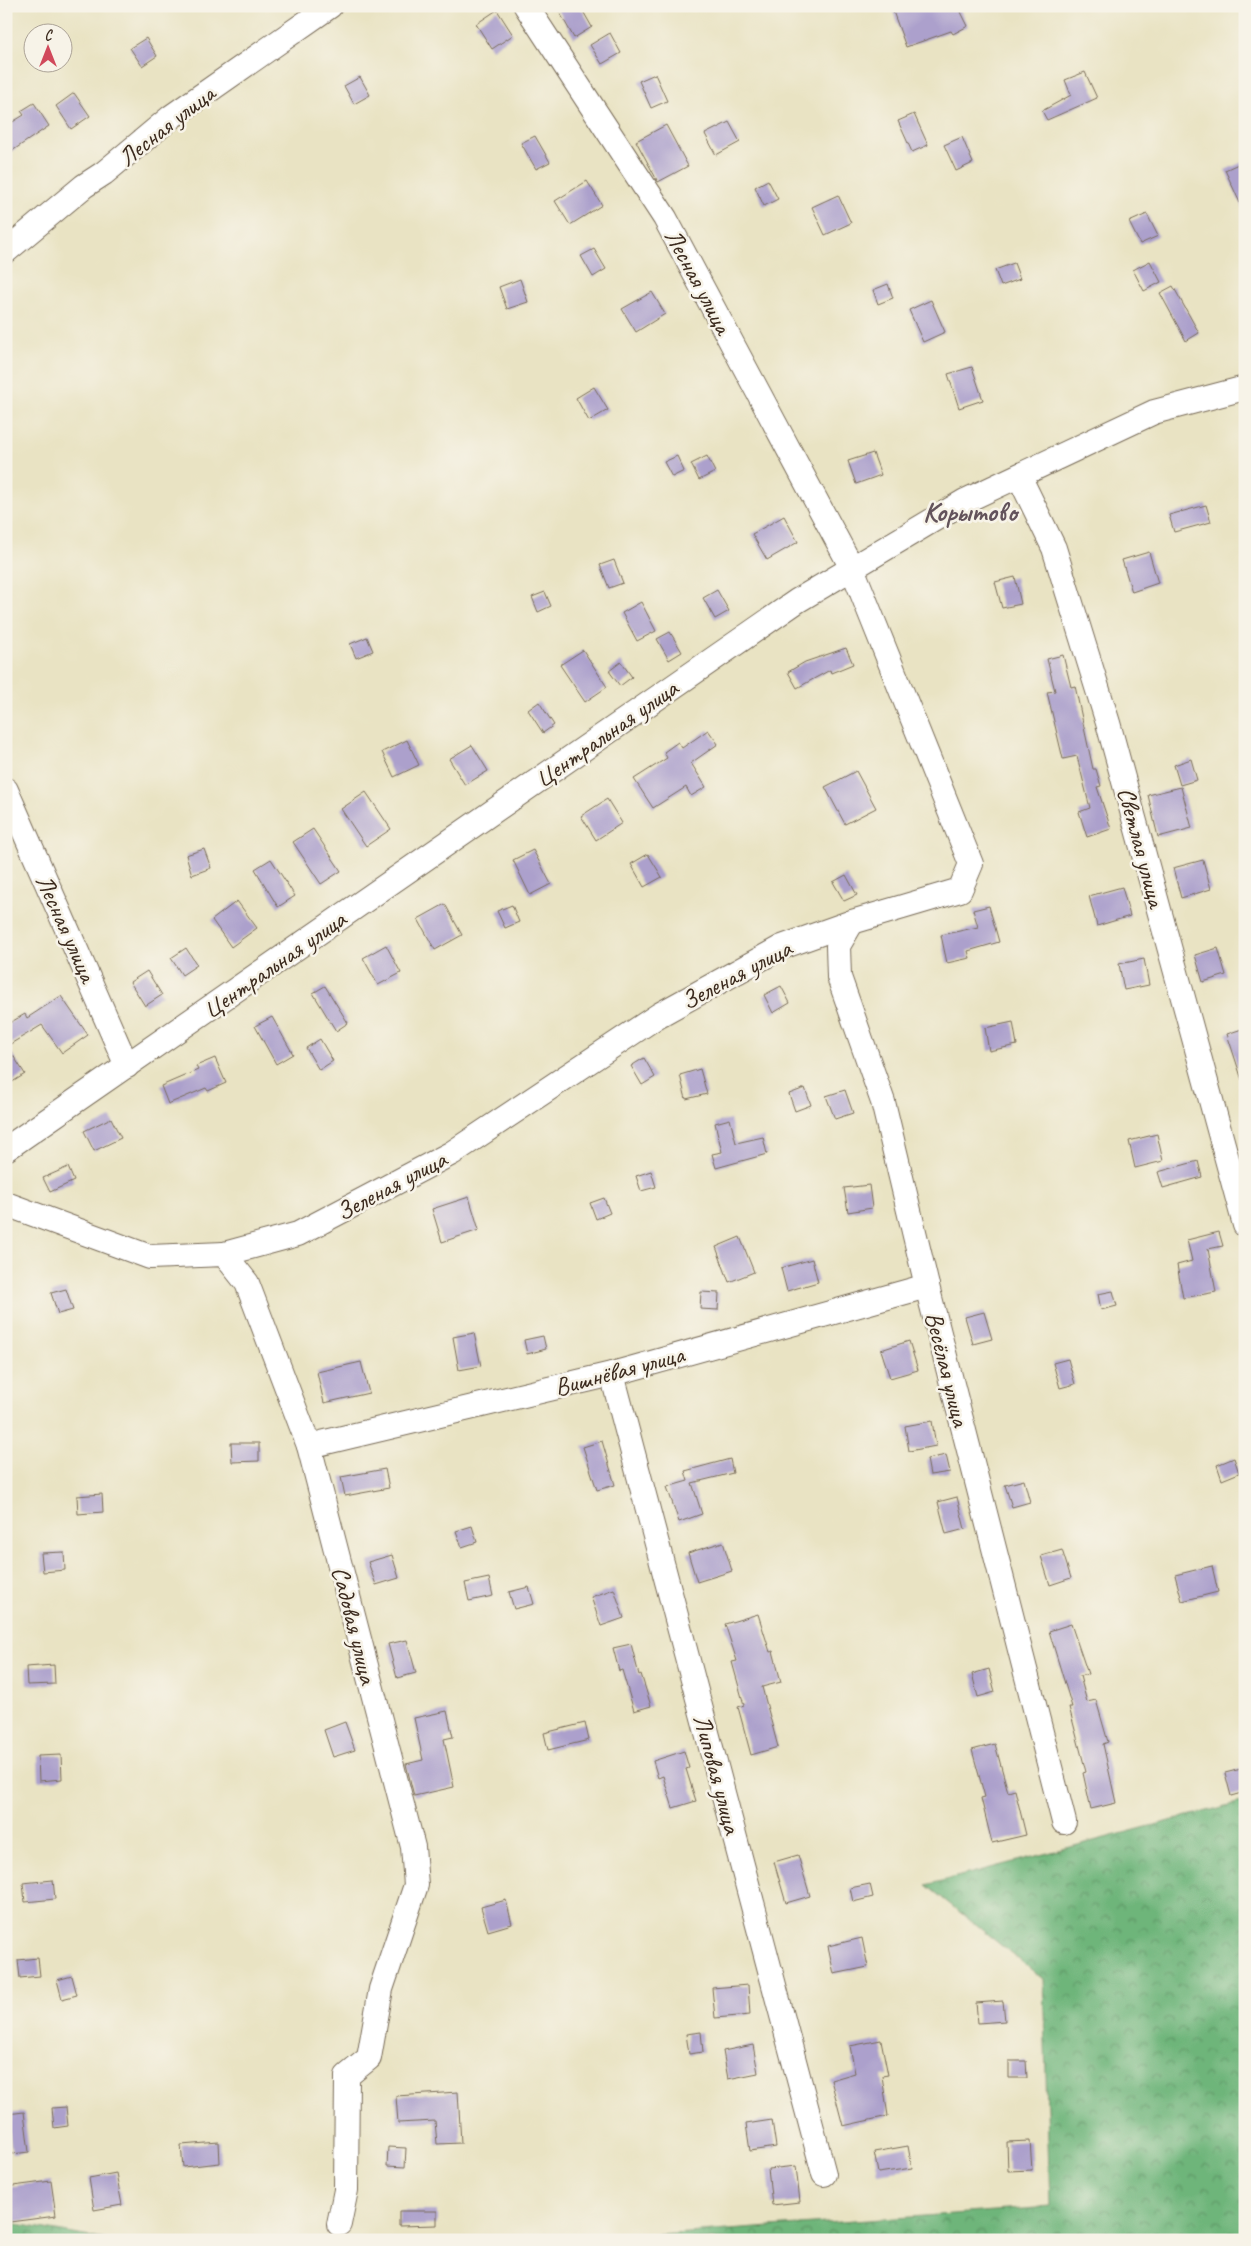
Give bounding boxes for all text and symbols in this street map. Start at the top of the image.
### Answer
north arrow [22,22,72,72]
text: С [45,27,54,44]
street label: Лесная улица [112,76,224,174]
street label: Лесная улица [657,223,740,342]
district label: Корытово [923,494,1020,529]
street label: Центральная улица [529,671,686,795]
street label: Светлая улица [1110,784,1173,913]
street label: Лесная улица [28,870,105,990]
street label: Центральная улица [197,902,354,1026]
street label: Зеленая улица [676,931,799,1017]
street label: Зеленая улица [331,1142,454,1228]
street label: Весёлая улица [917,1309,977,1432]
street label: Вишнёвая улица [551,1338,689,1404]
street label: Садовая улица [324,1563,385,1689]
street label: Липовая улица [686,1711,749,1839]

